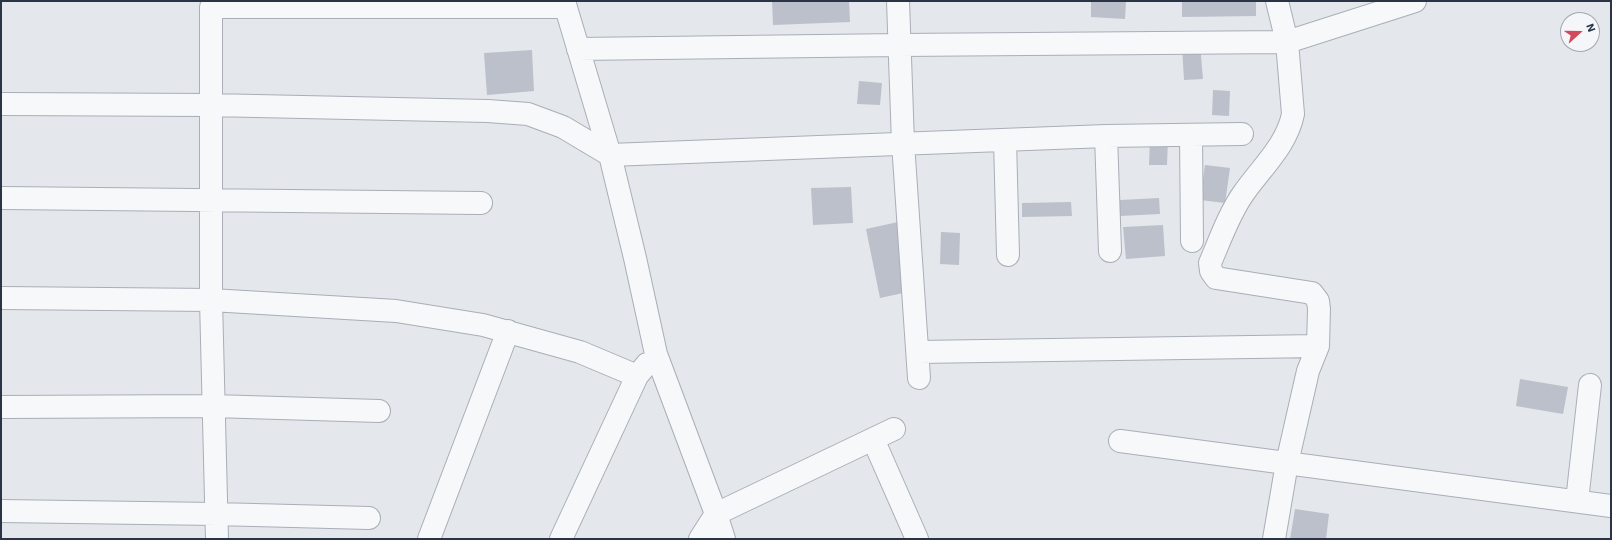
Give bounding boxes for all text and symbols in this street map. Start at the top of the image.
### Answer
north arrow [1560,12,1600,52]
text: N [1583,22,1598,34]

